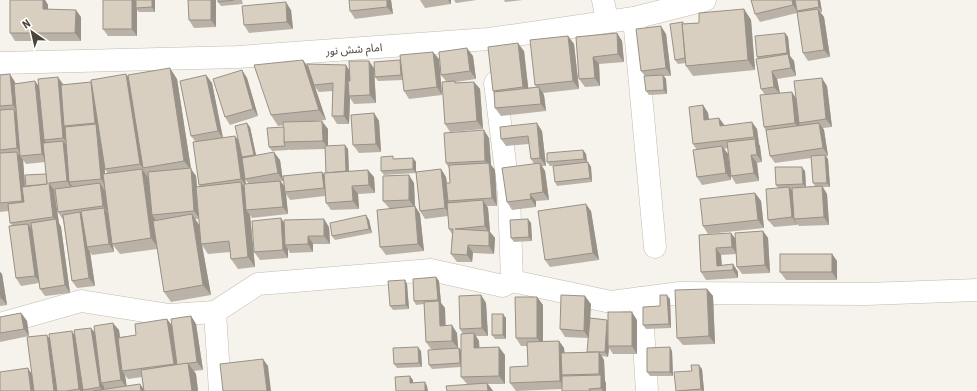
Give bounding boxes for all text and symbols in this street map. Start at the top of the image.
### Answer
north arrow [12,12,52,52]
text: N [20,17,33,31]
street label: امام شش نور [324,41,383,59]

